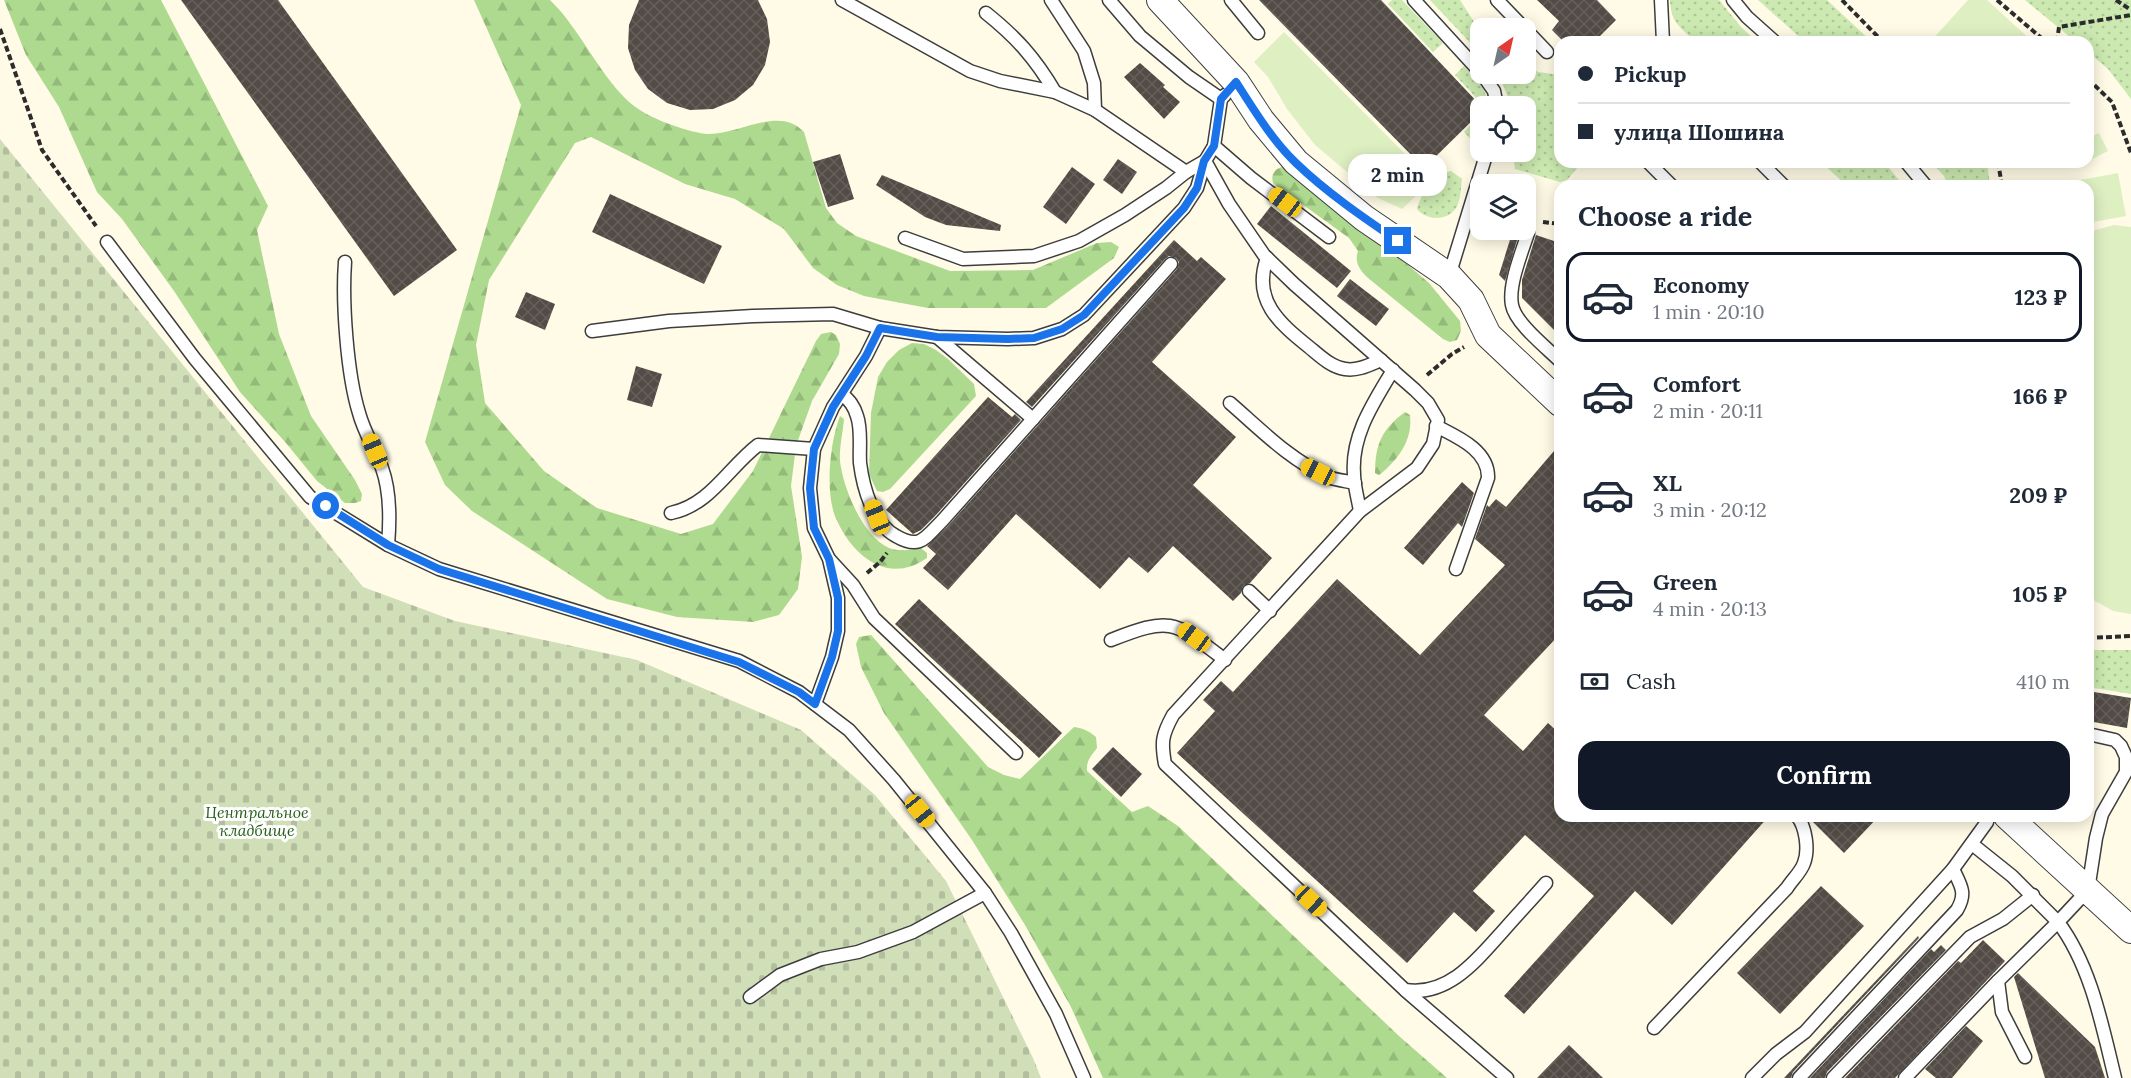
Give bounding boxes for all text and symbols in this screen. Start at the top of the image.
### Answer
north arrow [1470,18,1536,84]
map controls [1470,18,1536,240]
text: Pickup [1614,60,1687,88]
button: locate [1470,96,1536,162]
text: улица Шошина [1614,118,1784,146]
callout: 2 min [1348,154,1448,196]
text: 2 min [1371,162,1424,187]
button: layers [1470,174,1536,240]
car [1265,184,1305,220]
text: Choose a ride [1578,199,1752,233]
route end [1384,227,1411,254]
icon: car [1581,270,1635,324]
text: Economy [1653,271,1749,299]
text: 123 ₽ [2015,283,2067,311]
text: 1 min · 20:10 [1653,299,1765,324]
icon: car [1581,369,1635,423]
text: Comfort [1653,370,1741,398]
text: 166 ₽ [2013,382,2067,410]
text: 2 min · 20:11 [1653,398,1763,423]
car [360,431,390,471]
car [1298,456,1338,488]
icon: car [1581,468,1635,522]
text: XL [1653,469,1682,497]
text: 209 ₽ [2009,481,2067,509]
route start [312,492,339,519]
car [862,497,892,537]
text: 3 min · 20:12 [1653,497,1767,522]
icon: car [1581,567,1635,621]
text: Green [1653,568,1718,596]
text: 105 ₽ [2013,580,2067,608]
text: 4 min · 20:13 [1653,596,1767,621]
car [1174,619,1214,655]
icon: cash [1578,665,1611,698]
text: Cash [1626,667,1676,695]
text: 410 m [2016,669,2070,694]
button: Confirm [1578,741,2070,810]
car [902,791,938,831]
park label: Центральное кладбище [205,802,309,840]
car [1292,882,1330,920]

